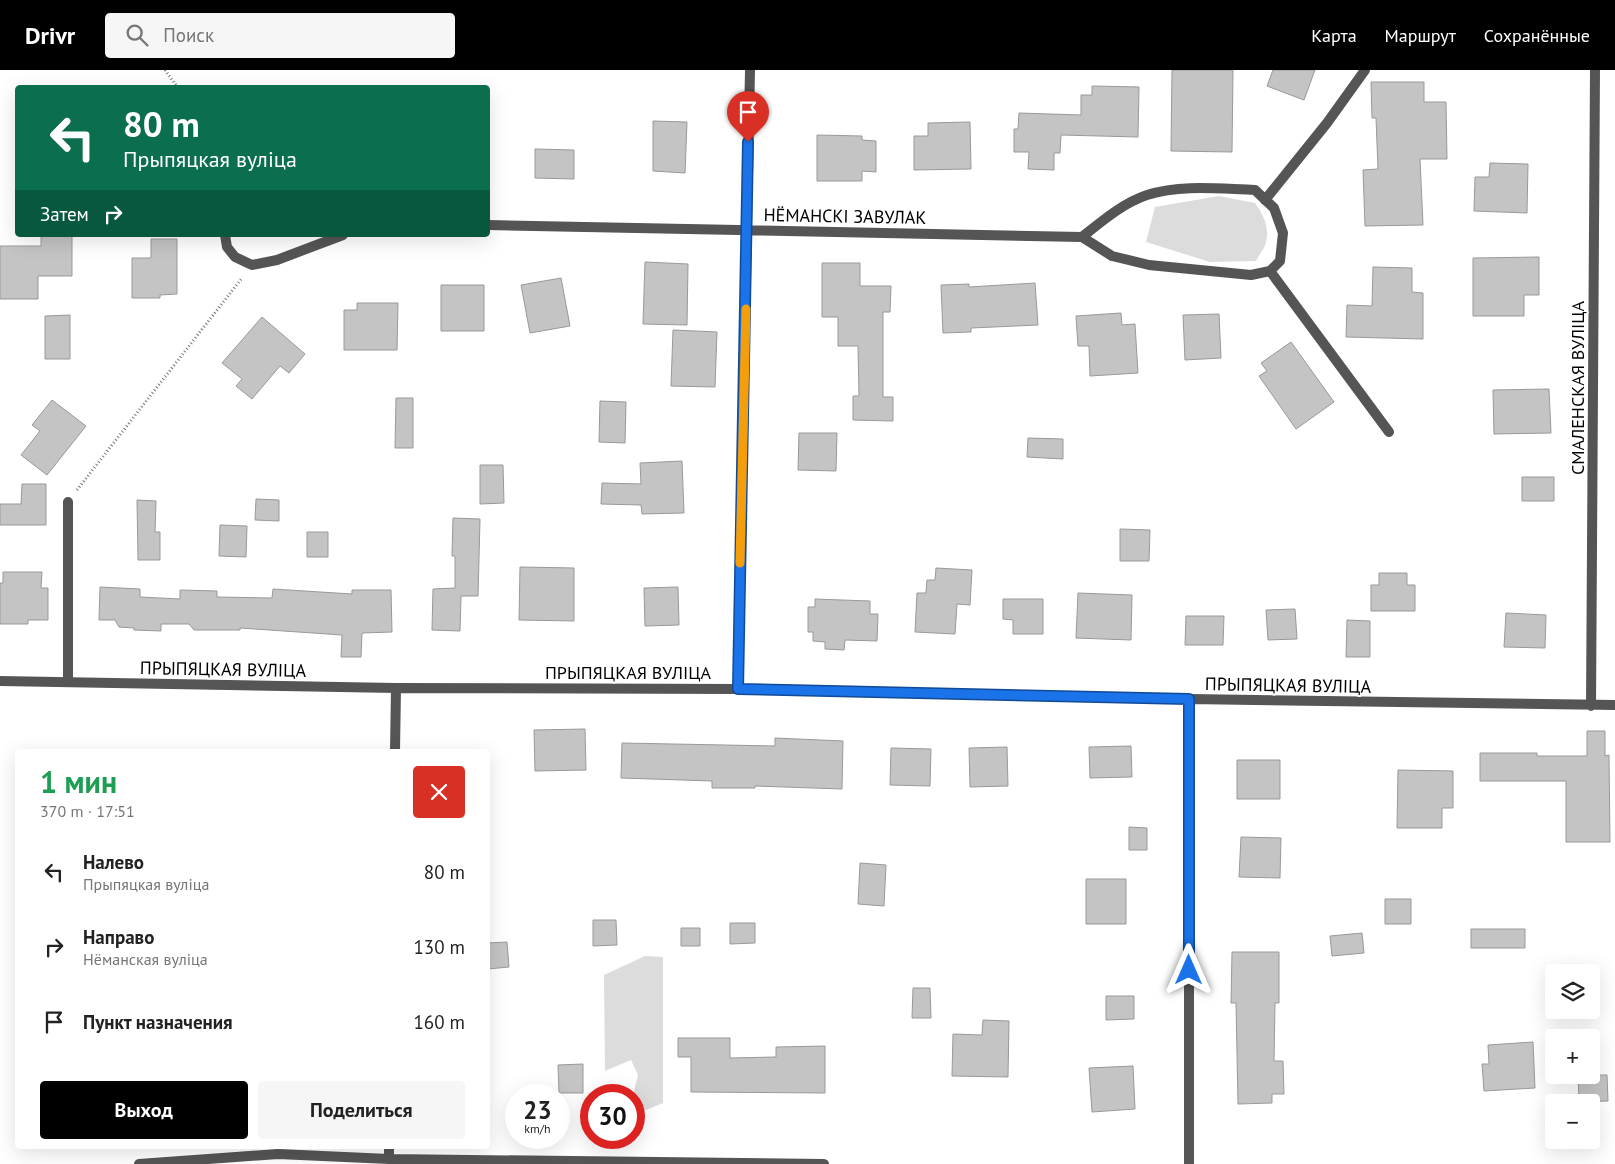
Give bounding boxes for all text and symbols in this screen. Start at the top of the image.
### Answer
search box [105,13,455,58]
text: Drivr [25,20,75,51]
icon: search [123,21,151,49]
text: Поиск [163,23,214,47]
text: Карта [1311,24,1357,47]
text: Маршрут [1385,24,1456,47]
text: Сохранённые [1484,24,1590,47]
pin [727,91,769,142]
icon: arrive [734,98,762,126]
text: 80 m [123,101,200,147]
icon: left [40,105,105,170]
text: Прыпяцкая вуліца [123,145,297,173]
icon: right [99,200,127,228]
text: Затем [40,202,89,226]
street label: НЁМАНСКІ ЗАВУЛАК [763,203,927,229]
street label: СМАЛЕНСКАЯ ВУЛІЦА [1566,301,1589,475]
street label: ПРЫПЯЦКАЯ ВУЛІЦА [140,656,307,682]
street label: ПРЫПЯЦКАЯ ВУЛІЦА [545,661,712,684]
street label: ПРЫПЯЦКАЯ ВУЛІЦА [1205,672,1372,698]
text: 1 мин [40,762,117,801]
button: close [413,766,465,818]
text: 370 m · 17:51 [40,801,135,821]
text: Налево [83,850,144,874]
icon: left [40,858,68,886]
text: 80 m [424,860,465,884]
text: Прыпяцкая вуліца [83,874,209,894]
text: Направо [83,925,154,949]
icon: right [40,933,68,961]
text: 130 m [413,935,465,959]
position arrow [1162,943,1214,995]
text: Нёманская вуліца [83,949,208,969]
map controls [1545,964,1600,1149]
button: layers [1545,964,1600,1019]
icon: arrive [40,1008,68,1036]
text: Пункт назначения [83,1010,233,1034]
text: 160 m [413,1010,465,1034]
button: + [1545,1029,1600,1084]
button: Выход [40,1081,248,1139]
button: Поделиться [258,1081,465,1139]
speed limit sign: 30 [580,1084,645,1149]
text: 23 [523,1094,552,1126]
button: − [1545,1094,1600,1149]
text: km/h [524,1121,551,1136]

